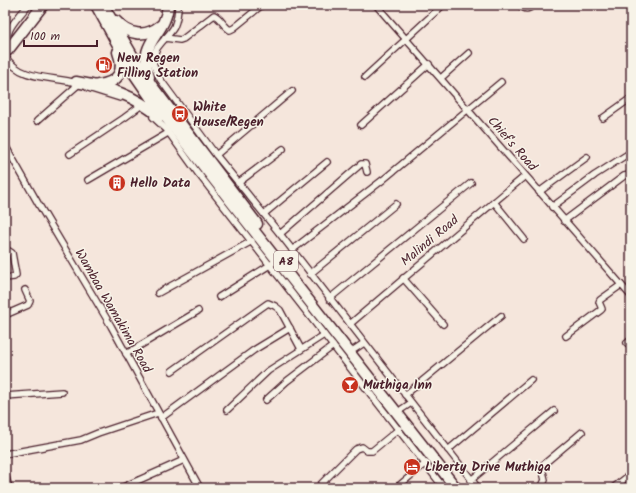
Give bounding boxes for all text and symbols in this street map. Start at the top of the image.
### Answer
scale bar [24,22,97,48]
text: 100 m [30,27,61,46]
place label: New Regen Filling Station [117,48,198,84]
fuel station icon: New Regen Filling Station [94,55,114,75]
place label: White House/Regen [193,97,264,133]
bus stop icon: White House/Regen [170,104,190,124]
street label: Chief's Road [482,112,542,177]
building icon: Hello Data [107,173,127,193]
place label: Hello Data [130,173,191,194]
street label: Malindi Road [396,210,464,272]
street label: Wambaa Wamakima Road [69,245,157,378]
road number: A8 [274,251,298,271]
bar icon: Muthiga Inn [340,375,360,395]
place label: Muthiga Inn [363,375,432,396]
hotel icon: Liberty Drive Muthiga [402,457,422,477]
place label: Liberty Drive Muthiga [425,457,551,478]

